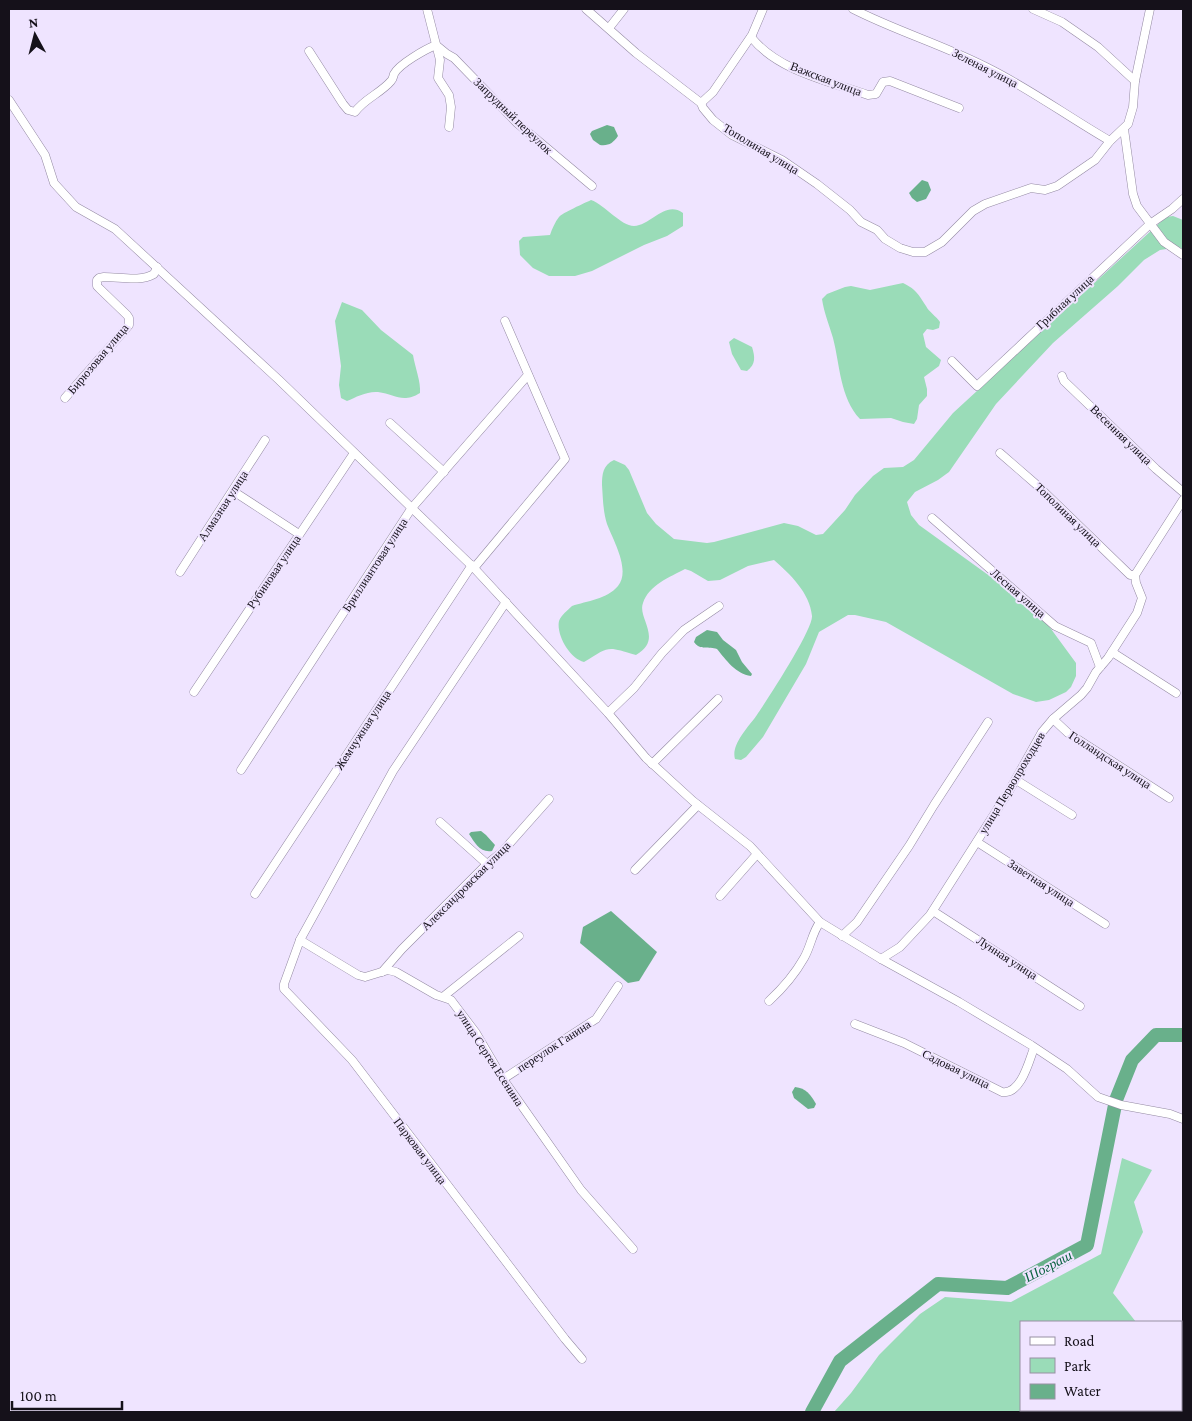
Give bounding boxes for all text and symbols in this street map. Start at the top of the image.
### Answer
north arrow [10,10,60,60]
text: N [28,14,40,31]
street label: Зеленая улица [950,45,1021,91]
street label: Важская улица [788,59,864,99]
street label: Запрудный переулок [471,75,555,157]
street label: Тополиная улица [720,121,802,178]
street label: Грибная улица [1033,271,1097,332]
street label: Бирюзовая улица [65,321,132,397]
street label: Весенняя улица [1087,402,1155,468]
street label: Алмазная улица [195,468,251,544]
street label: Тополиная улица [1032,480,1104,550]
street label: Бриллиантовая улица [340,515,411,614]
street label: Рубиновая улица [244,532,304,611]
street label: Лесная улица [988,565,1049,621]
street label: Жемчужная улица [332,687,394,773]
street label: Голландская улица [1066,728,1154,792]
street label: улица Первопроходцев [976,729,1048,836]
street label: Александровская улица [419,838,514,933]
street label: Заветная улица [1005,856,1078,910]
street label: Лунная улица [974,933,1040,983]
street label: улица Сергея Есенина [454,1007,527,1109]
street label: переулок Ганина [515,1017,594,1075]
street label: Садовая улица [920,1047,993,1092]
street label: Парковая улица [391,1115,450,1187]
water label: Шограш [1021,1247,1075,1286]
legend [1020,1321,1182,1411]
text: Road [1064,1333,1095,1349]
text: Park [1064,1358,1091,1374]
scale bar [12,1378,122,1410]
text: Water [1064,1383,1101,1399]
text: 100 m [20,1388,57,1404]

